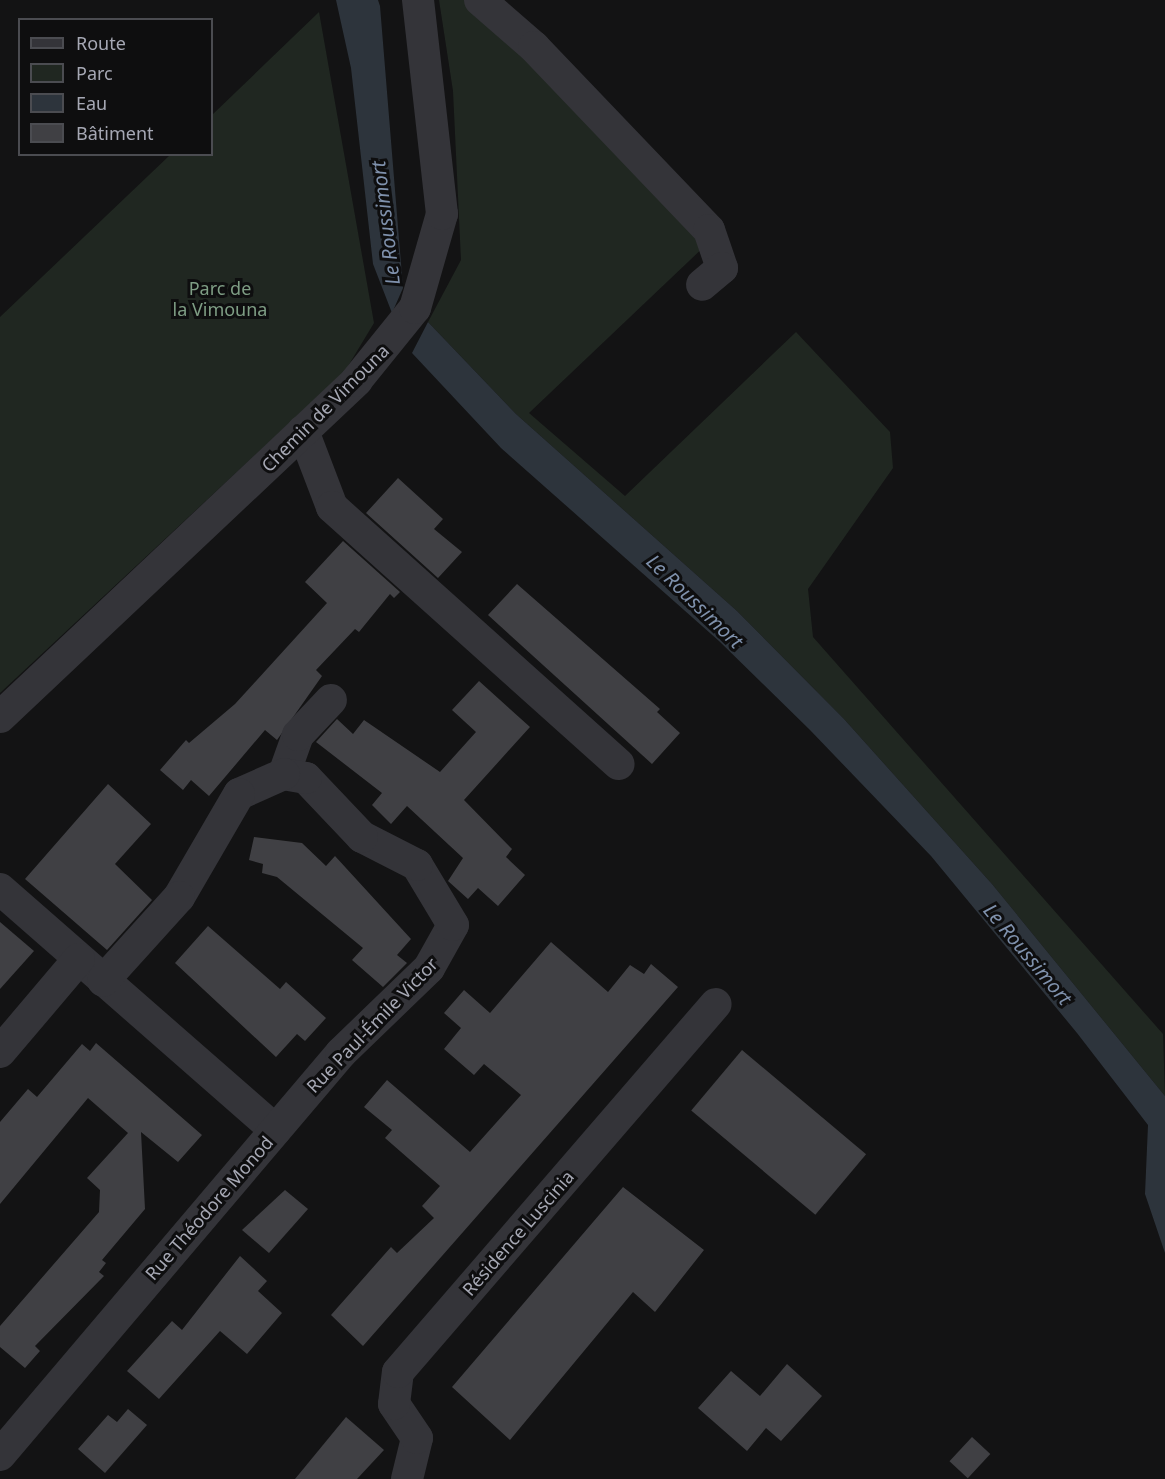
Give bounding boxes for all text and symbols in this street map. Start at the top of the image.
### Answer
legend [18,18,213,156]
text: Route [76,31,126,55]
text: Parc [76,61,113,85]
text: Eau [76,91,107,115]
text: Bâtiment [76,121,154,145]
water label: Le Roussimort [365,160,405,286]
park label: Parc de la Vimouna [173,278,267,320]
street label: Chemin de Vimouna [257,340,393,476]
water label: Le Roussimort [642,549,748,653]
water label: Le Roussimort [979,898,1077,1010]
street label: Rue Paul-Émile Victor [302,953,442,1097]
street label: Rue Théodore Monod [141,1132,277,1284]
street label: Résidence Luscinia [458,1166,578,1300]

